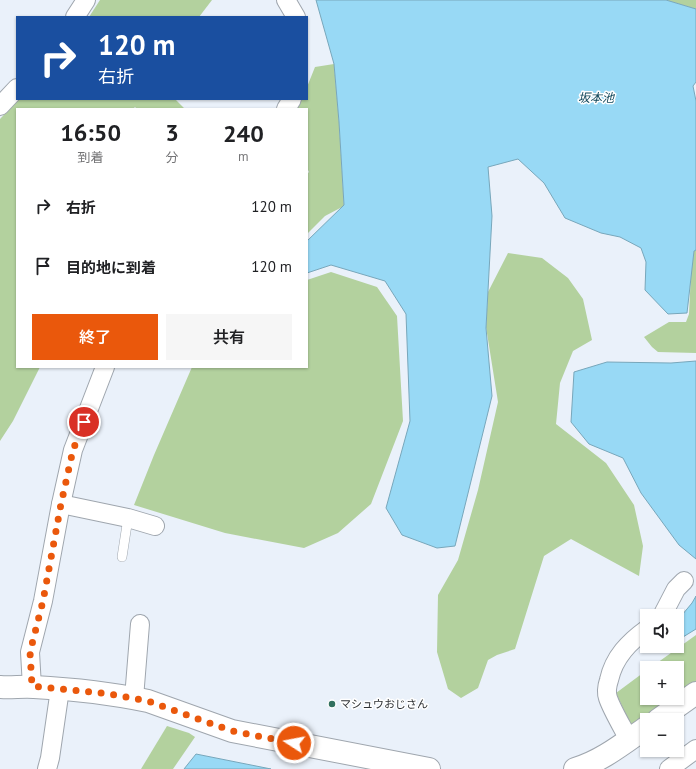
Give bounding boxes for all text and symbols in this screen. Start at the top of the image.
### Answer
text: 120 m [98,26,175,63]
icon: right [32,32,84,84]
text: 右折 [98,65,134,88]
water label: 坂本池 [578,90,615,105]
text: 16:50 [60,117,121,148]
text: 3 [165,117,179,148]
text: 240 [223,118,264,149]
text: m [238,148,249,165]
text: 到着 [78,149,104,166]
text: 分 [166,149,179,166]
icon: right [32,195,54,217]
text: 120 m [251,197,292,216]
text: 右折 [66,198,96,217]
icon: arrive [32,255,54,277]
text: 120 m [251,257,292,276]
text: 目的地に到着 [66,258,156,277]
button: 終了 [32,314,158,360]
button: 共有 [166,314,292,360]
pin [67,405,101,439]
icon: arrive [73,411,95,433]
map controls [640,609,684,757]
button: sound [640,609,684,653]
button: + [640,661,684,705]
place label: マシュウおじさん [340,697,428,711]
marker: マシュウおじさん [327,699,337,709]
button: − [640,713,684,757]
position arrow [273,722,315,764]

